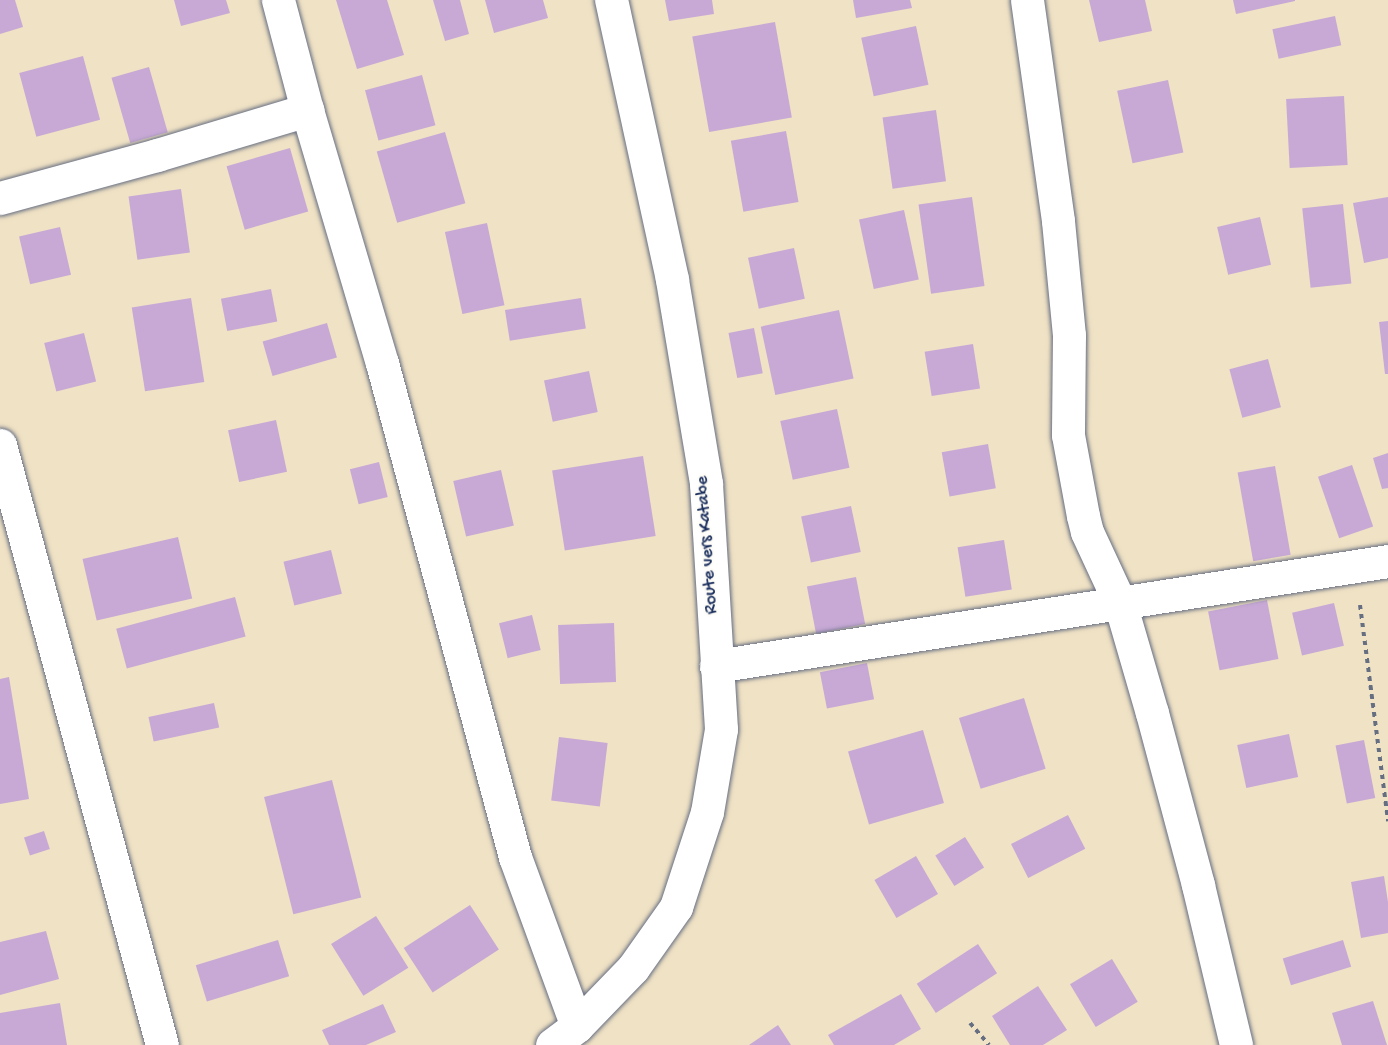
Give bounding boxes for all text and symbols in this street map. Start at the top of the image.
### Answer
street label: Route vers Katabe [692,475,724,615]

